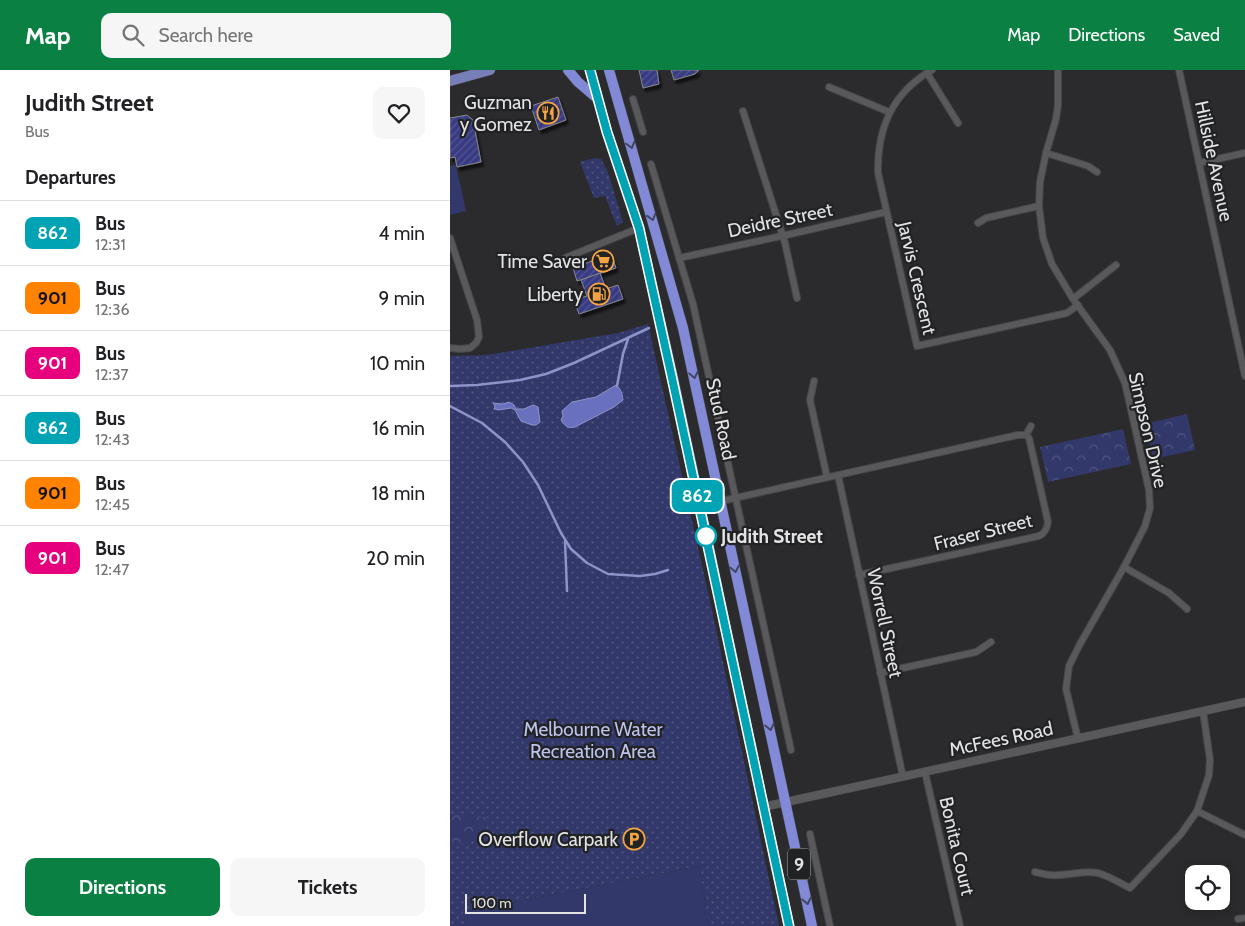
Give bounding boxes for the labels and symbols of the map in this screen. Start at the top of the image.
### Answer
place label: Guzman y Gomez [460,91,532,136]
street label: Hillside Avenue [1190,98,1238,224]
restaurant icon: Guzman y Gomez [536,101,560,125]
one-way arrow [625,141,636,150]
street label: Deidre Street [725,198,835,242]
one-way arrow [647,213,657,221]
street label: Jarvis Crescent [893,218,941,337]
supermarket icon: Time Saver [591,249,615,273]
place label: Time Saver [498,250,587,273]
fuel station icon: Liberty [587,282,611,306]
place label: Liberty [527,283,583,306]
street label: Simpson Drive [1124,370,1173,490]
one-way arrow [688,371,698,380]
street label: Stud Road [701,376,741,462]
line badge: 862 [668,480,726,512]
street label: Fraser Street [931,509,1035,555]
marker: Judith Street [695,525,717,547]
place label: Judith Street [720,525,823,548]
one-way arrow [729,564,740,573]
street label: Worrell Street [862,566,908,680]
street label: McFees Road [947,717,1055,761]
park label: Melbourne Water Recreation Area [523,718,663,763]
one-way arrow [764,723,775,732]
street label: Bonita Court [934,794,980,898]
parking icon: Overflow Carpark [622,827,646,851]
place label: Overflow Carpark [478,828,618,851]
road number: 9 [788,849,810,880]
scale bar [465,891,586,914]
one-way arrow [801,897,812,906]

